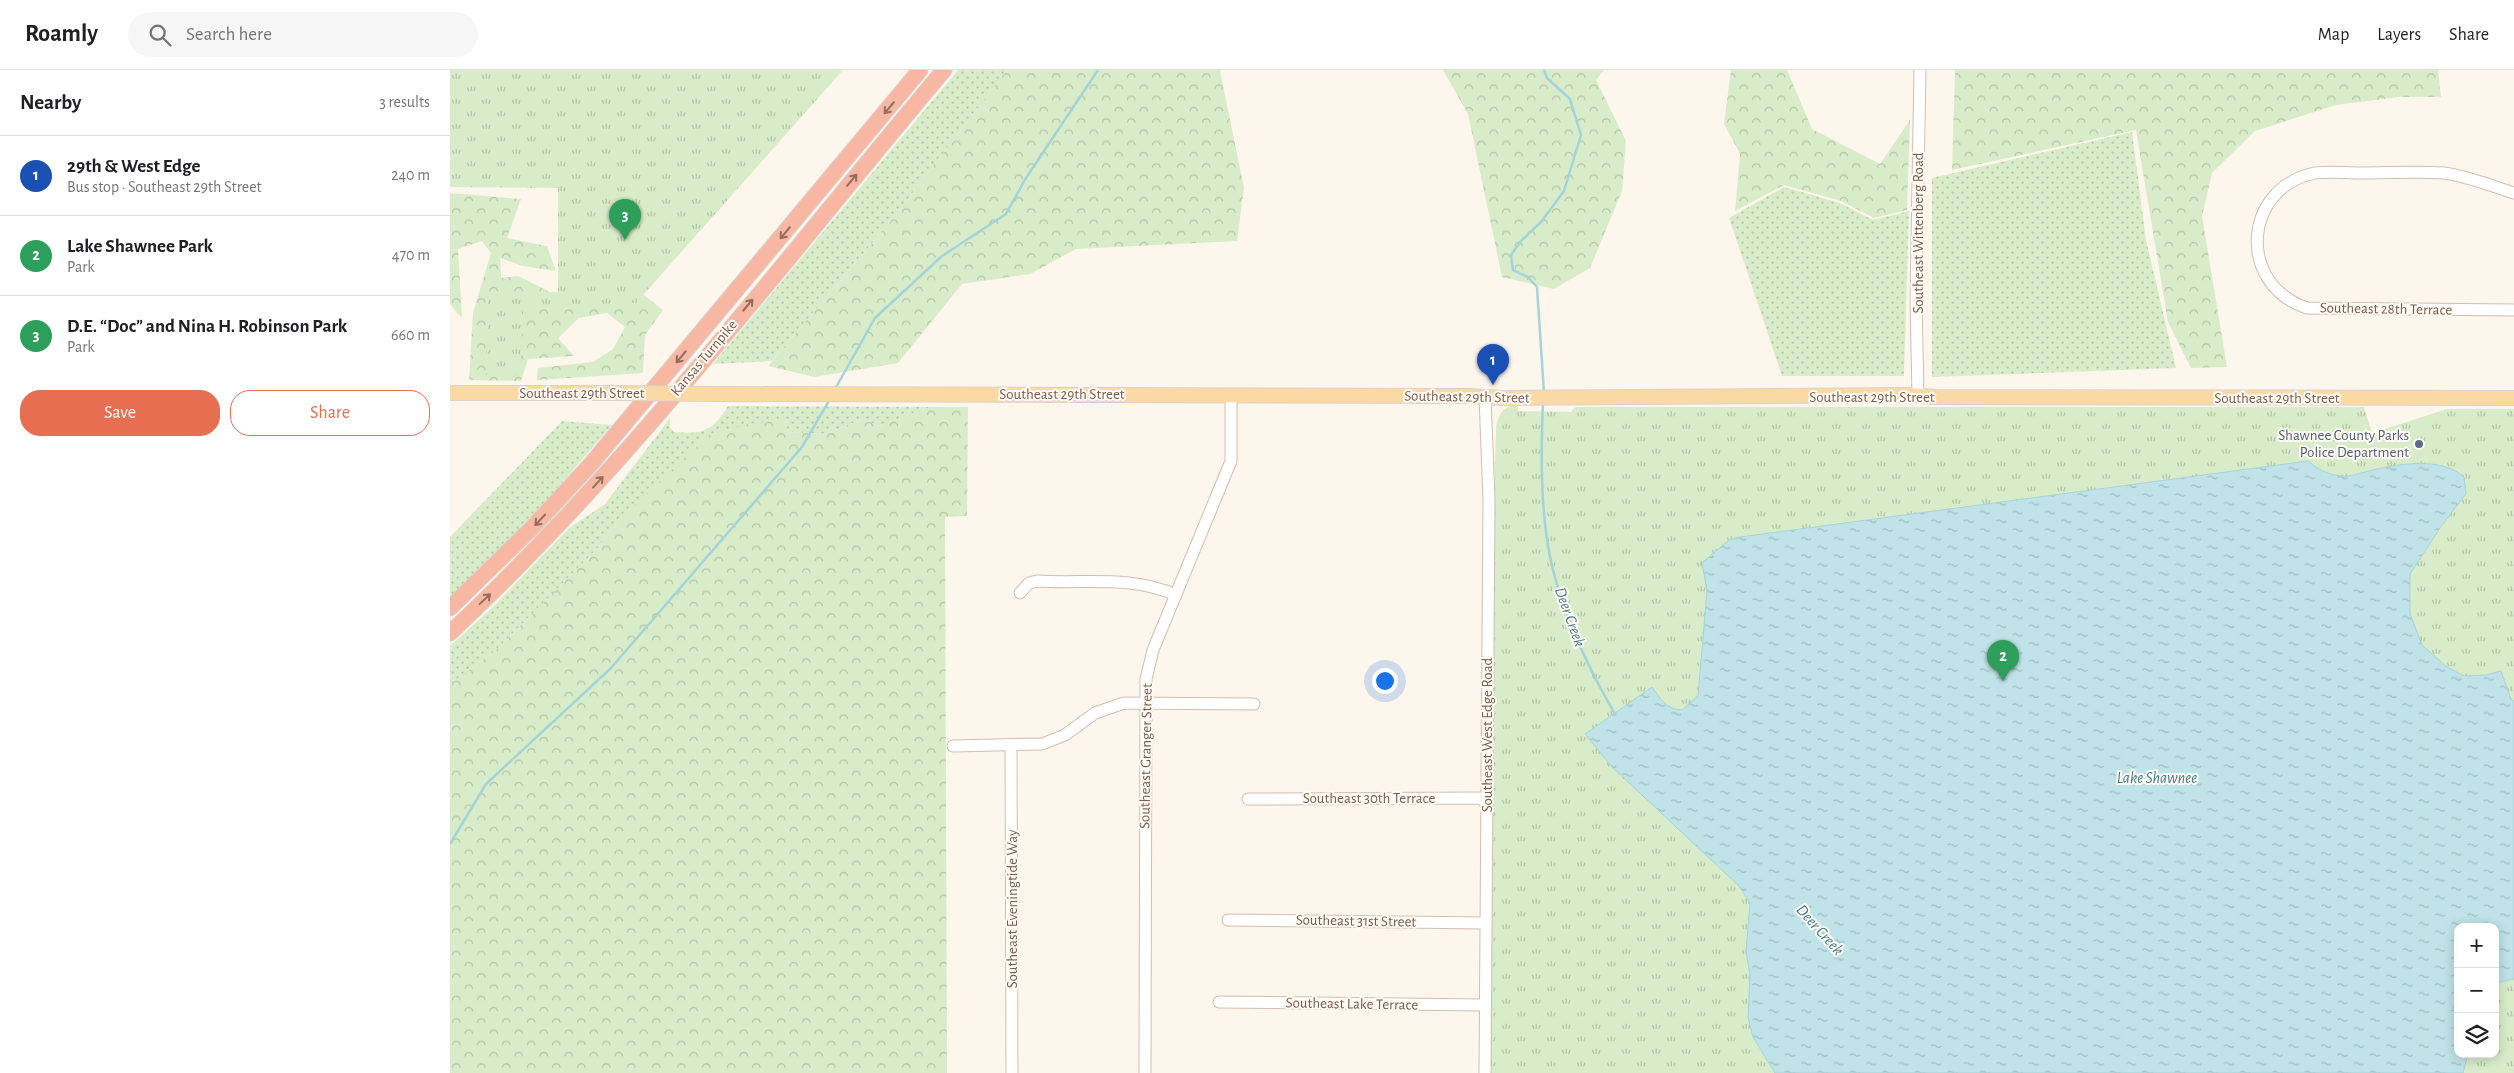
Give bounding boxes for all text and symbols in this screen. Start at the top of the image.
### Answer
search box [128,12,478,57]
icon: search [146,21,174,49]
text: Roamly [25,22,98,46]
text: Search here [186,25,272,44]
text: Map [2318,26,2349,44]
text: Layers [2377,26,2421,44]
text: Share [2449,26,2489,44]
text: Nearby [20,92,81,113]
text: 3 results [379,94,430,110]
one-way arrow [883,101,895,114]
street label: Southeast Wittenberg Road [1911,152,1926,314]
text: 29th & West Edge [67,157,200,176]
text: 1 [33,167,39,183]
text: 240 m [391,167,430,183]
one-way arrow [847,174,858,187]
text: Bus stop · Southeast 29th Street [67,179,262,195]
pin: 3 [609,199,641,240]
one-way arrow [780,226,791,239]
text: Lake Shawnee Park [67,237,213,256]
text: 2 [32,247,40,263]
text: 470 m [392,247,430,263]
text: Park [67,259,95,275]
one-way arrow [743,299,754,312]
street label: Southeast 28th Terrace [2320,300,2452,318]
text: D.E. “Doc” and Nina H. Robinson Park [67,317,347,336]
street label: Kansas Turnpike [668,317,740,399]
text: 3 [33,327,39,343]
text: 660 m [391,327,430,343]
text: Park [67,339,95,355]
pin: 1 [1477,344,1509,385]
one-way arrow [675,351,687,364]
street label: Southeast 29th Street [519,386,645,401]
street label: Southeast 29th Street [999,387,1125,402]
street label: Southeast 29th Street [1404,388,1530,406]
button: Save [20,390,220,436]
button: Share [230,390,430,436]
street label: Southeast 29th Street [1809,390,1935,405]
street label: Southeast 29th Street [2214,391,2340,406]
place label: Shawnee County Parks Police Department [2278,428,2409,460]
marker: Shawnee County Parks Police Department [2413,438,2425,450]
one-way arrow [592,476,604,489]
one-way arrow [534,513,546,526]
water label: Deer Creek [1552,585,1588,649]
one-way arrow [479,593,492,605]
pin: 2 [1987,640,2019,681]
street label: Southeast West Edge Road [1480,657,1495,812]
your location [1372,668,1398,694]
street label: Southeast Granger Street [1137,683,1155,829]
water label: Lake Shawnee [2117,770,2197,786]
street label: Southeast 30th Terrace [1303,791,1435,806]
street label: Southeast Eveningtide Way [1005,829,1020,988]
water label: Deer Creek [1793,902,1847,958]
street label: Southeast 31st Street [1296,912,1417,930]
map controls [2454,923,2499,1058]
button: + [2454,923,2499,968]
button: − [2454,968,2499,1013]
street label: Southeast Lake Terrace [1286,995,1419,1013]
button: layers [2454,1013,2499,1058]

